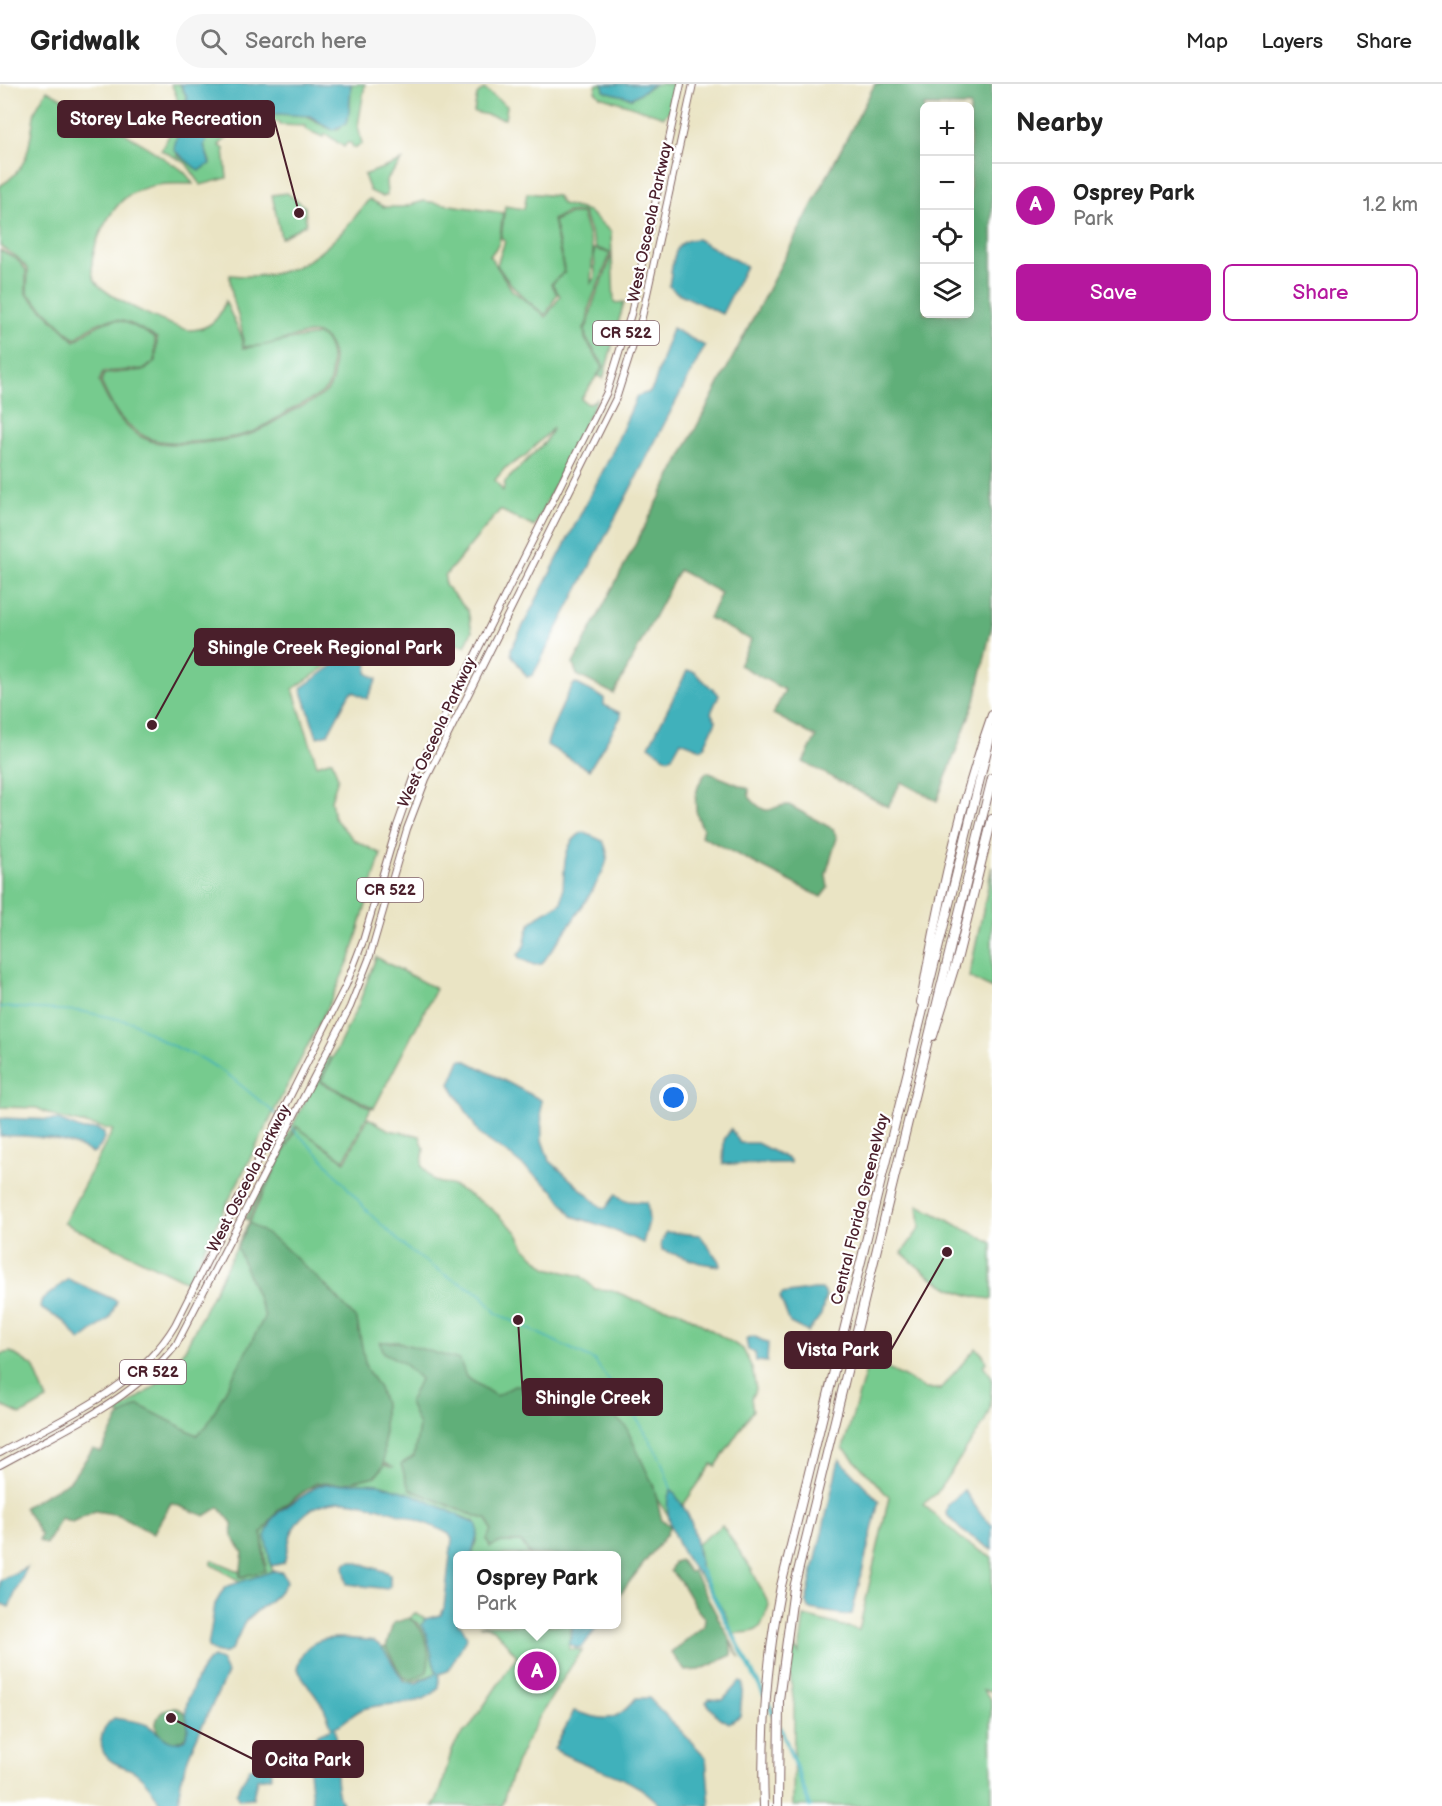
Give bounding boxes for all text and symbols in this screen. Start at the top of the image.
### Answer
search box [176,14,596,68]
text: Gridwalk [30,25,140,58]
icon: search [197,25,230,58]
text: Search here [245,28,367,55]
text: Map [1186,29,1228,54]
text: Layers [1261,29,1323,54]
text: Share [1356,29,1412,54]
callout: Storey Lake Recreation [58,101,274,137]
map controls [920,102,974,318]
button: + [920,102,974,156]
text: Nearby [1016,108,1103,139]
text: Storey Lake Recreation [70,109,262,130]
street label: West Osceola Parkway [624,140,677,304]
button: − [920,156,974,210]
text: Osprey Park [1073,180,1195,207]
text: A [1029,193,1042,217]
text: 1.2 km [1363,193,1418,217]
text: Park [1073,207,1113,231]
button: locate [920,210,974,264]
button: layers [920,264,974,318]
button: Save [1016,264,1211,321]
button: Share [1223,264,1418,321]
road number: CR 522 [593,321,659,345]
callout: Shingle Creek Regional Park [195,629,454,665]
text: Shingle Creek Regional Park [208,638,443,659]
street label: West Osceola Parkway [394,654,481,811]
road number: CR 522 [357,878,423,902]
your location [659,1083,688,1112]
street label: West Osceola Parkway [204,1101,295,1256]
street label: Central Florida GreeneWay [827,1111,894,1307]
callout: Vista Park [785,1332,891,1368]
text: Vista Park [797,1340,880,1361]
road number: CR 522 [120,1360,186,1384]
callout: Shingle Creek [523,1379,662,1415]
text: Shingle Creek [536,1388,651,1409]
popup [453,1551,621,1629]
text: Osprey Park [476,1565,598,1592]
text: Park [476,1592,516,1616]
pin: A [518,1648,556,1694]
callout: Ocita Park [253,1741,363,1777]
text: Ocita Park [265,1750,351,1771]

